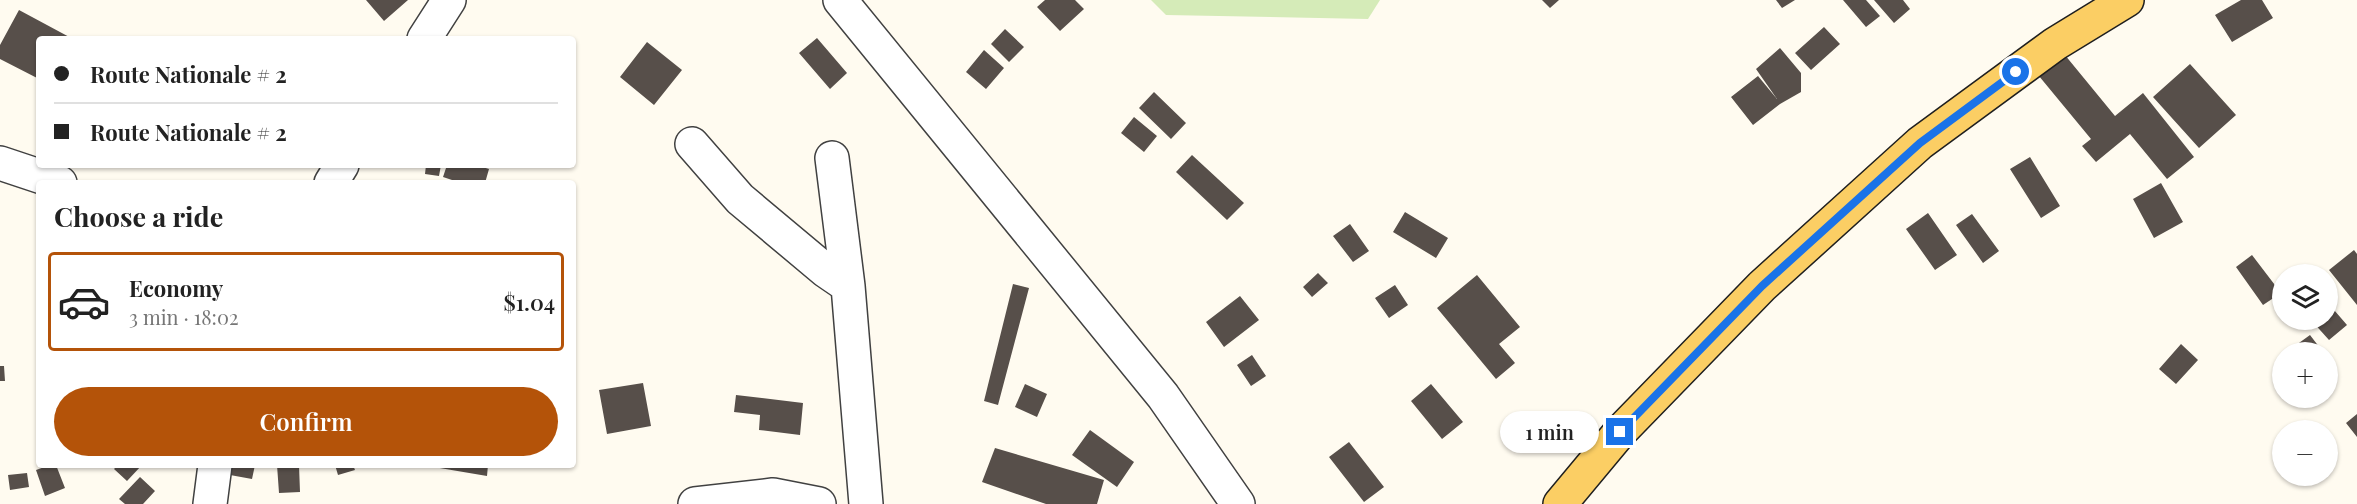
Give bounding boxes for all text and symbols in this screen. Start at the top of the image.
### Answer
route start [2002,58,2029,85]
text: Route Nationale # 2 [90,59,287,89]
text: Route Nationale # 2 [90,117,287,147]
text: Choose a ride [54,198,223,234]
map controls [2272,264,2338,486]
button: layers [2272,264,2338,330]
text: Economy [129,273,223,303]
icon: car [57,275,111,329]
text: $1.04 [504,287,555,317]
text: 3 min · 18:02 [129,303,239,330]
button: + [2272,342,2338,408]
button: Confirm [54,387,558,456]
callout: 1 min [1500,411,1599,453]
text: 1 min [1525,418,1574,445]
route end [1606,418,1633,445]
button: − [2272,420,2338,486]

